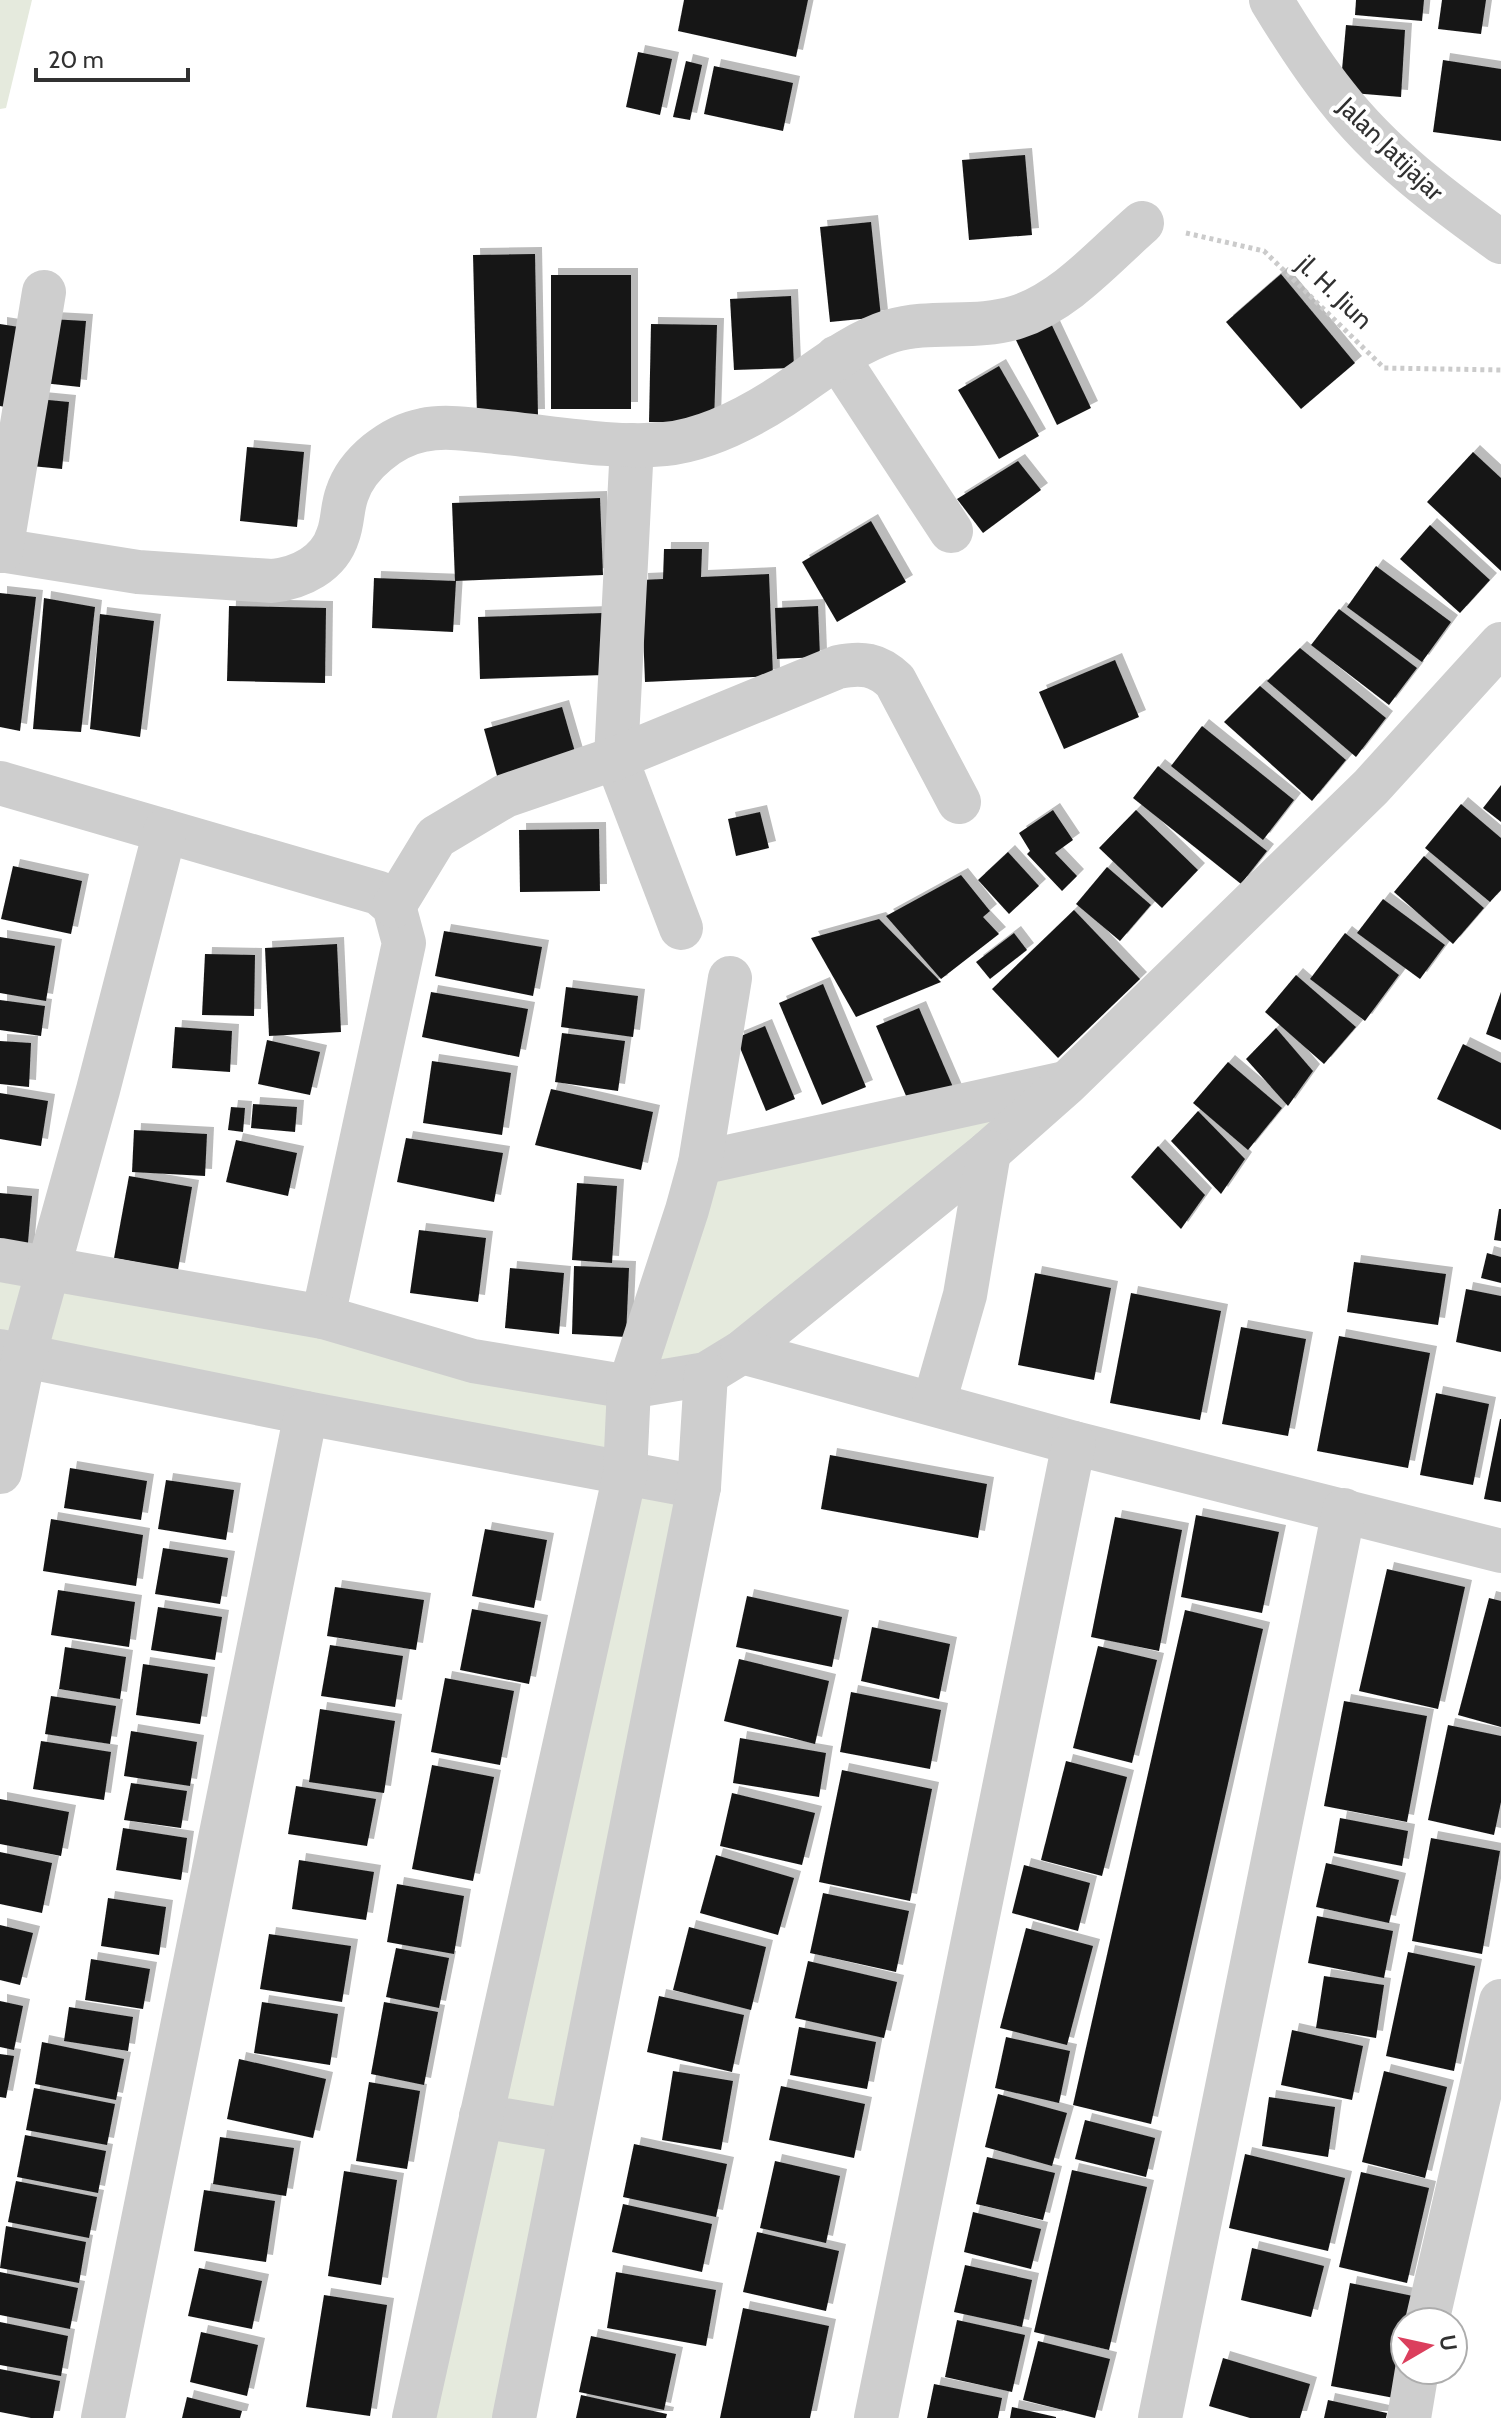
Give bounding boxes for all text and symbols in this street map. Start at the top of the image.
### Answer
scale bar [36,32,188,82]
text: 20 m [48,45,104,74]
street label: Jalan Jatijajar [1331,90,1451,208]
street label: jl. H. Jiun [1290,248,1379,336]
north arrow [1389,2306,1469,2386]
text: U [1434,2333,1463,2353]

